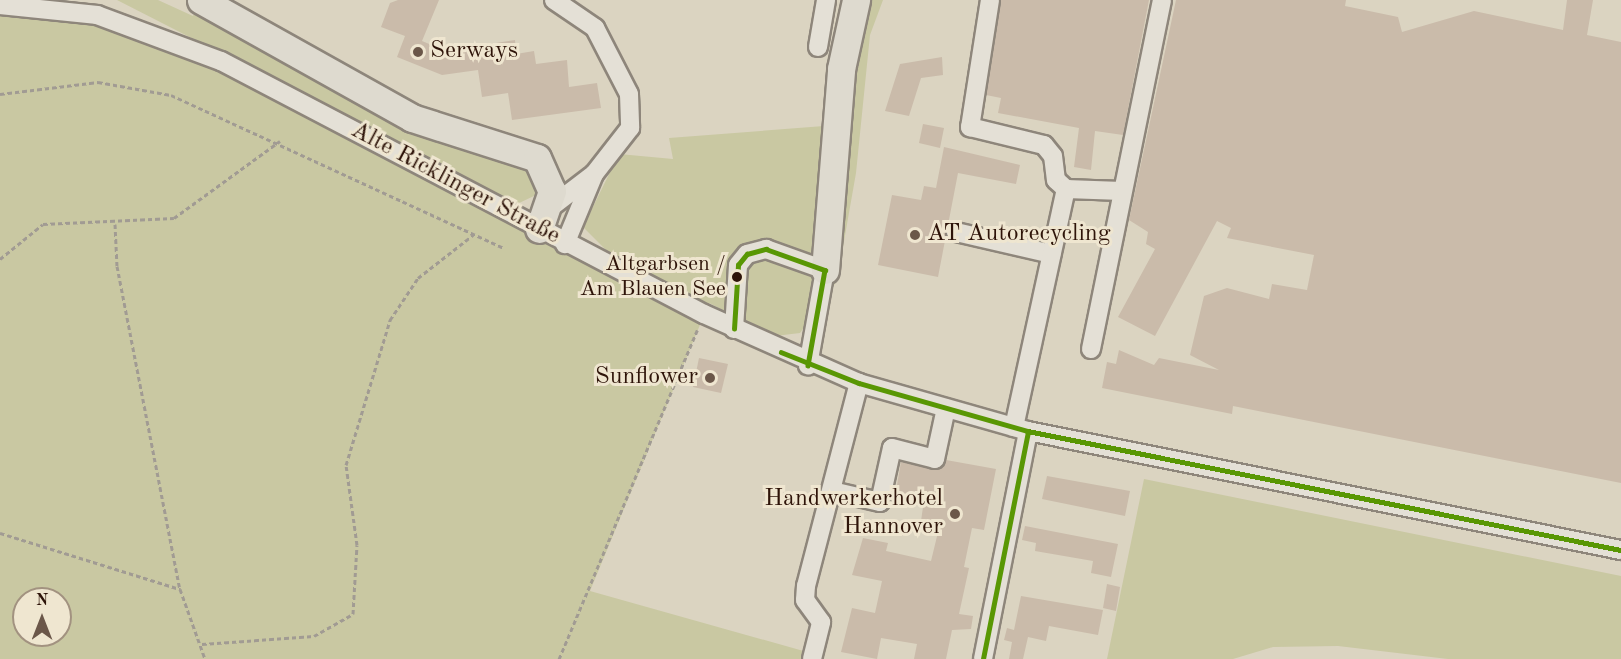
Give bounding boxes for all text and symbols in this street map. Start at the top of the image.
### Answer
place label: Serways [430,38,518,66]
marker: Serways [411,45,425,59]
street label: Alte Ricklinger Straße [346,117,564,251]
place label: AT Autorecycling [927,221,1111,249]
marker: AT Autorecycling [908,228,922,242]
place label: Altgarbsen / Am Blauen See [580,251,726,302]
marker: Altgarbsen / Am Blauen See [731,271,743,283]
place label: Sunflower [595,364,698,392]
marker: Sunflower [703,371,717,385]
place label: Handwerkerhotel Hannover [764,486,943,542]
marker: Handwerkerhotel Hannover [948,507,962,521]
north arrow [12,587,72,647]
text: N [36,593,48,609]

